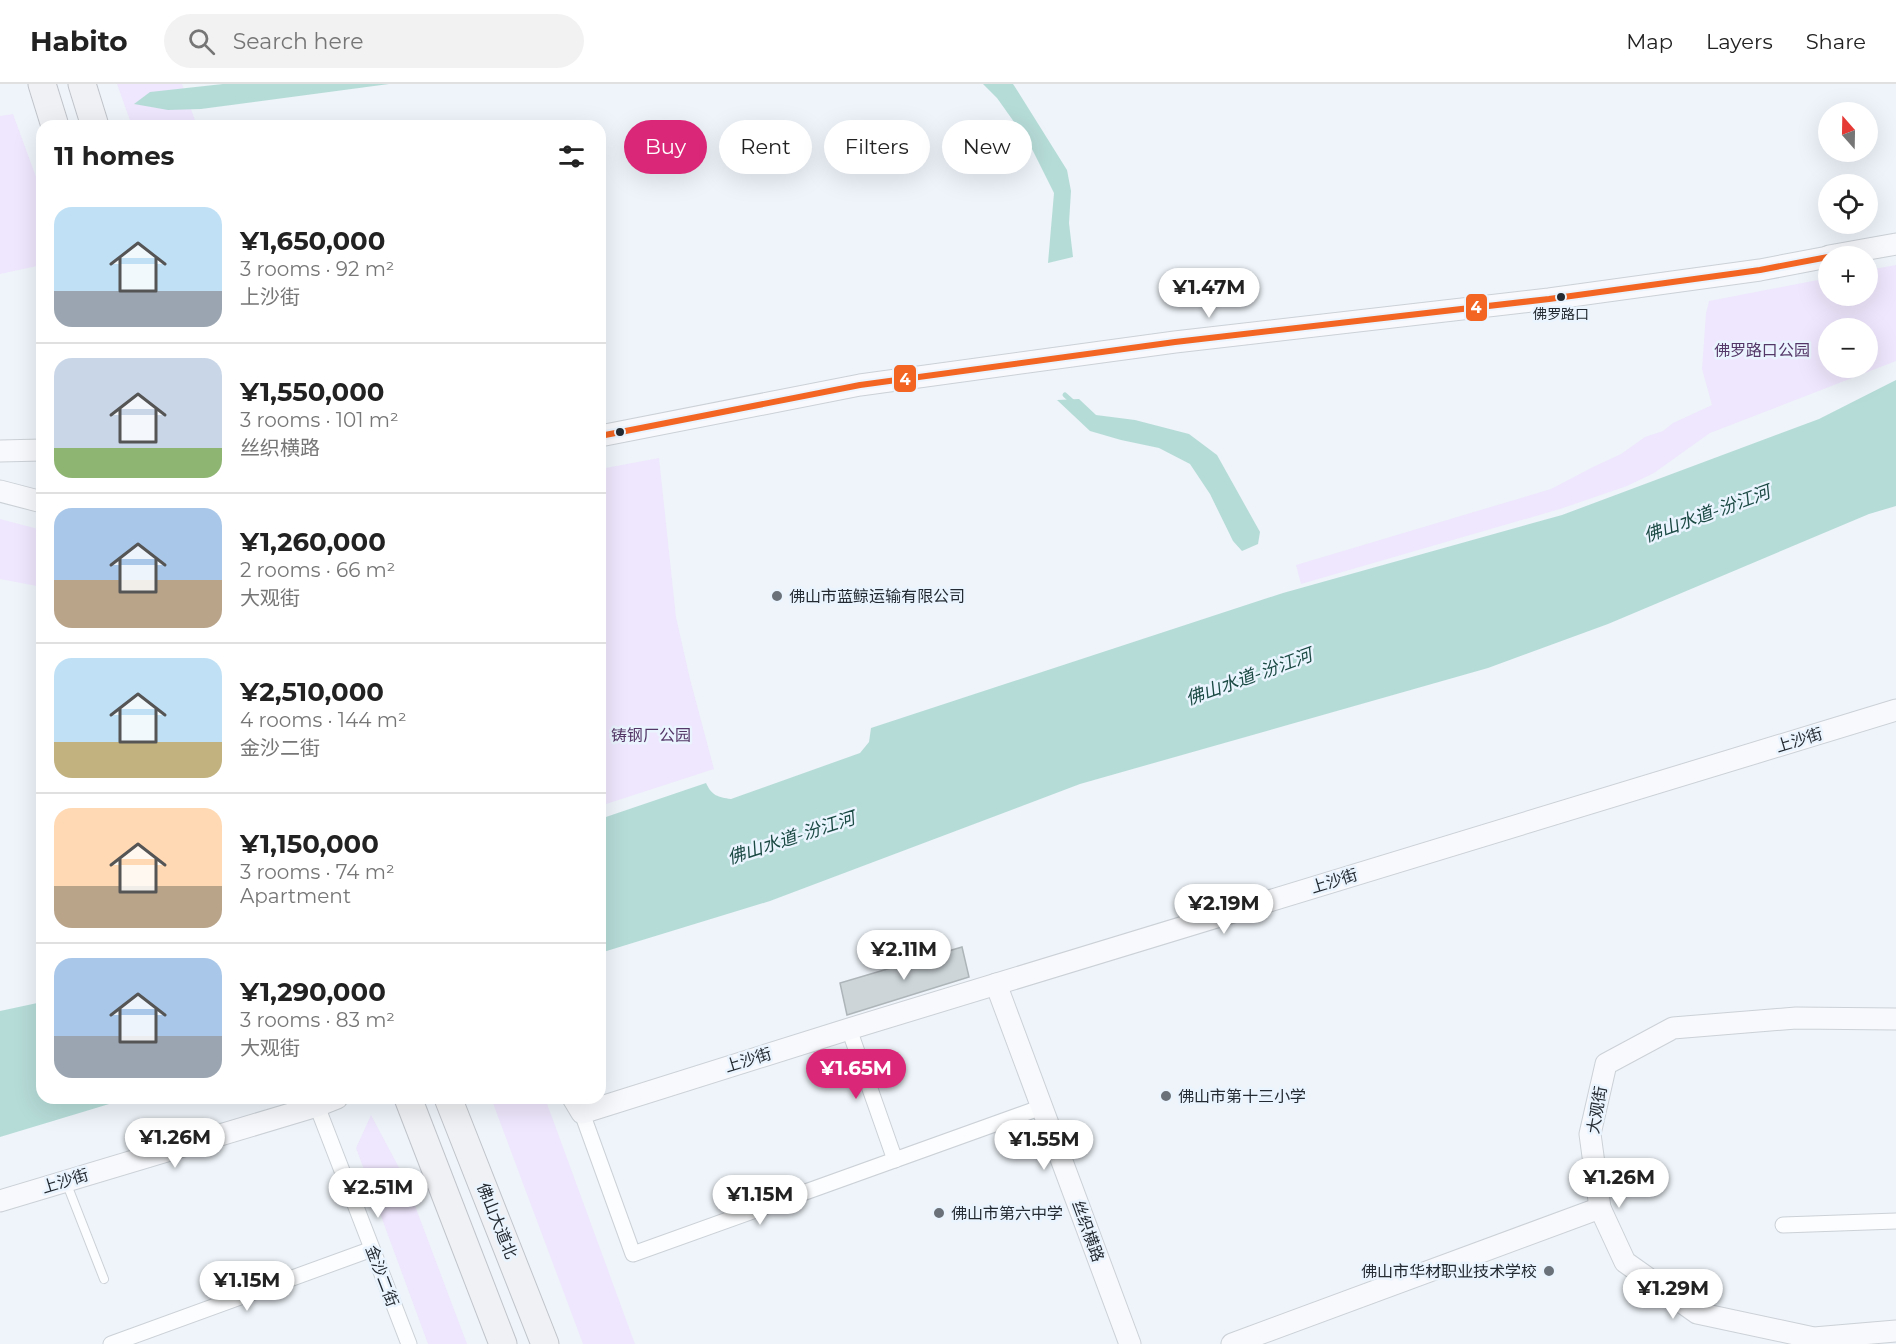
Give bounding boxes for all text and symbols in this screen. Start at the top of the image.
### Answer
search box [164,14,584,68]
text: Habito [30,24,128,58]
icon: search [185,25,218,58]
text: Search here [233,28,364,55]
text: Map [1626,29,1673,54]
text: Layers [1706,29,1773,54]
text: Share [1806,29,1866,54]
north arrow [1818,102,1878,162]
map controls [1818,102,1878,378]
chip: Buy [624,120,707,174]
chip: Rent [719,120,812,174]
chip: Filters [824,120,930,174]
chip: New [942,120,1032,174]
text: 11 homes [54,140,174,172]
icon: filters [555,140,588,173]
button: locate [1818,174,1878,234]
text: ¥1,650,000 [240,225,385,257]
icon: home [102,231,174,303]
button: + [1818,246,1878,306]
text: 3 rooms · 92 m² [240,257,394,281]
pin: ¥1.47M [1160,268,1258,319]
text: ¥1.47M [1173,275,1245,299]
text: 上沙街 [240,285,300,309]
marker: 佛罗路口 [1555,291,1567,303]
line badge: 4 [1465,293,1488,322]
text: 4 [1470,298,1482,317]
place label: 佛罗路口 [1533,305,1589,323]
button: − [1818,318,1878,378]
park label: 佛罗路口公园 [1714,341,1810,360]
line badge: 4 [893,364,917,393]
text: 4 [899,370,911,389]
text: ¥1,550,000 [240,376,384,408]
icon: home [102,382,174,454]
text: 3 rooms · 101 m² [240,408,399,432]
unlabelled marker [614,426,626,438]
text: 丝织横路 [240,436,320,460]
water label: 佛山水道-汾江河 [1641,480,1776,547]
text: ¥1,260,000 [240,526,386,558]
icon: home [102,532,174,604]
text: 2 rooms · 66 m² [240,558,395,582]
text: 大观街 [240,586,300,610]
place label: 佛山市蓝鲸运输有限公司 [789,587,965,606]
marker: 佛山市蓝鲸运输有限公司 [770,589,784,603]
water label: 佛山水道-汾江河 [1183,643,1318,710]
text: ¥2,510,000 [240,676,384,708]
icon: home [102,682,174,754]
text: 4 rooms · 144 m² [240,708,407,732]
street label: 上沙街 [1773,724,1825,756]
park label: 铸钢厂公园 [611,726,691,745]
text: 金沙二街 [240,736,320,760]
water label: 佛山水道-汾江河 [724,806,860,869]
text: ¥1,150,000 [240,828,379,860]
icon: home [102,832,174,904]
text: 3 rooms · 74 m² [240,860,395,884]
street label: 上沙街 [1308,865,1360,897]
text: Apartment [240,884,351,908]
pin: ¥2.19M [1175,884,1273,935]
text: ¥2.19M [1188,891,1260,915]
pin: ¥2.11M [855,930,953,981]
text: ¥2.11M [871,937,937,961]
text: ¥1,290,000 [240,976,386,1008]
icon: home [102,982,174,1054]
text: 3 rooms · 83 m² [240,1008,395,1032]
text: 大观街 [240,1036,300,1060]
street label: 上沙街 [722,1044,774,1076]
pin: ¥1.65M [807,1049,905,1100]
text: ¥1.65M [820,1056,892,1080]
street label: 大观街 [1583,1085,1611,1135]
place label: 佛山市第十三小学 [1178,1087,1306,1106]
marker: 佛山市第十三小学 [1159,1089,1173,1103]
pin: ¥1.26M [126,1118,224,1169]
pin: ¥1.55M [995,1120,1093,1171]
text: ¥1.26M [139,1125,211,1149]
text: ¥1.55M [1008,1127,1080,1151]
pin: ¥1.26M [1570,1158,1668,1209]
street label: 上沙街 [39,1165,91,1197]
text: ¥1.26M [1583,1165,1655,1189]
pin: ¥2.51M [329,1168,427,1219]
text: ¥2.51M [343,1175,413,1199]
pin: ¥1.15M [711,1175,809,1226]
street label: 佛山大道北 [473,1180,521,1262]
text: ¥1.15M [727,1182,793,1206]
street label: 丝织横路 [1068,1198,1108,1264]
place label: 佛山市第六中学 [951,1204,1063,1223]
marker: 佛山市第六中学 [932,1206,946,1220]
street label: 金沙二街 [362,1243,402,1309]
pin: ¥1.15M [198,1261,296,1312]
place label: 佛山市华材职业技术学校 [1361,1262,1537,1281]
marker: 佛山市华材职业技术学校 [1542,1264,1556,1278]
text: ¥1.15M [214,1268,280,1292]
pin: ¥1.29M [1624,1269,1722,1320]
text: ¥1.29M [1637,1276,1709,1300]

